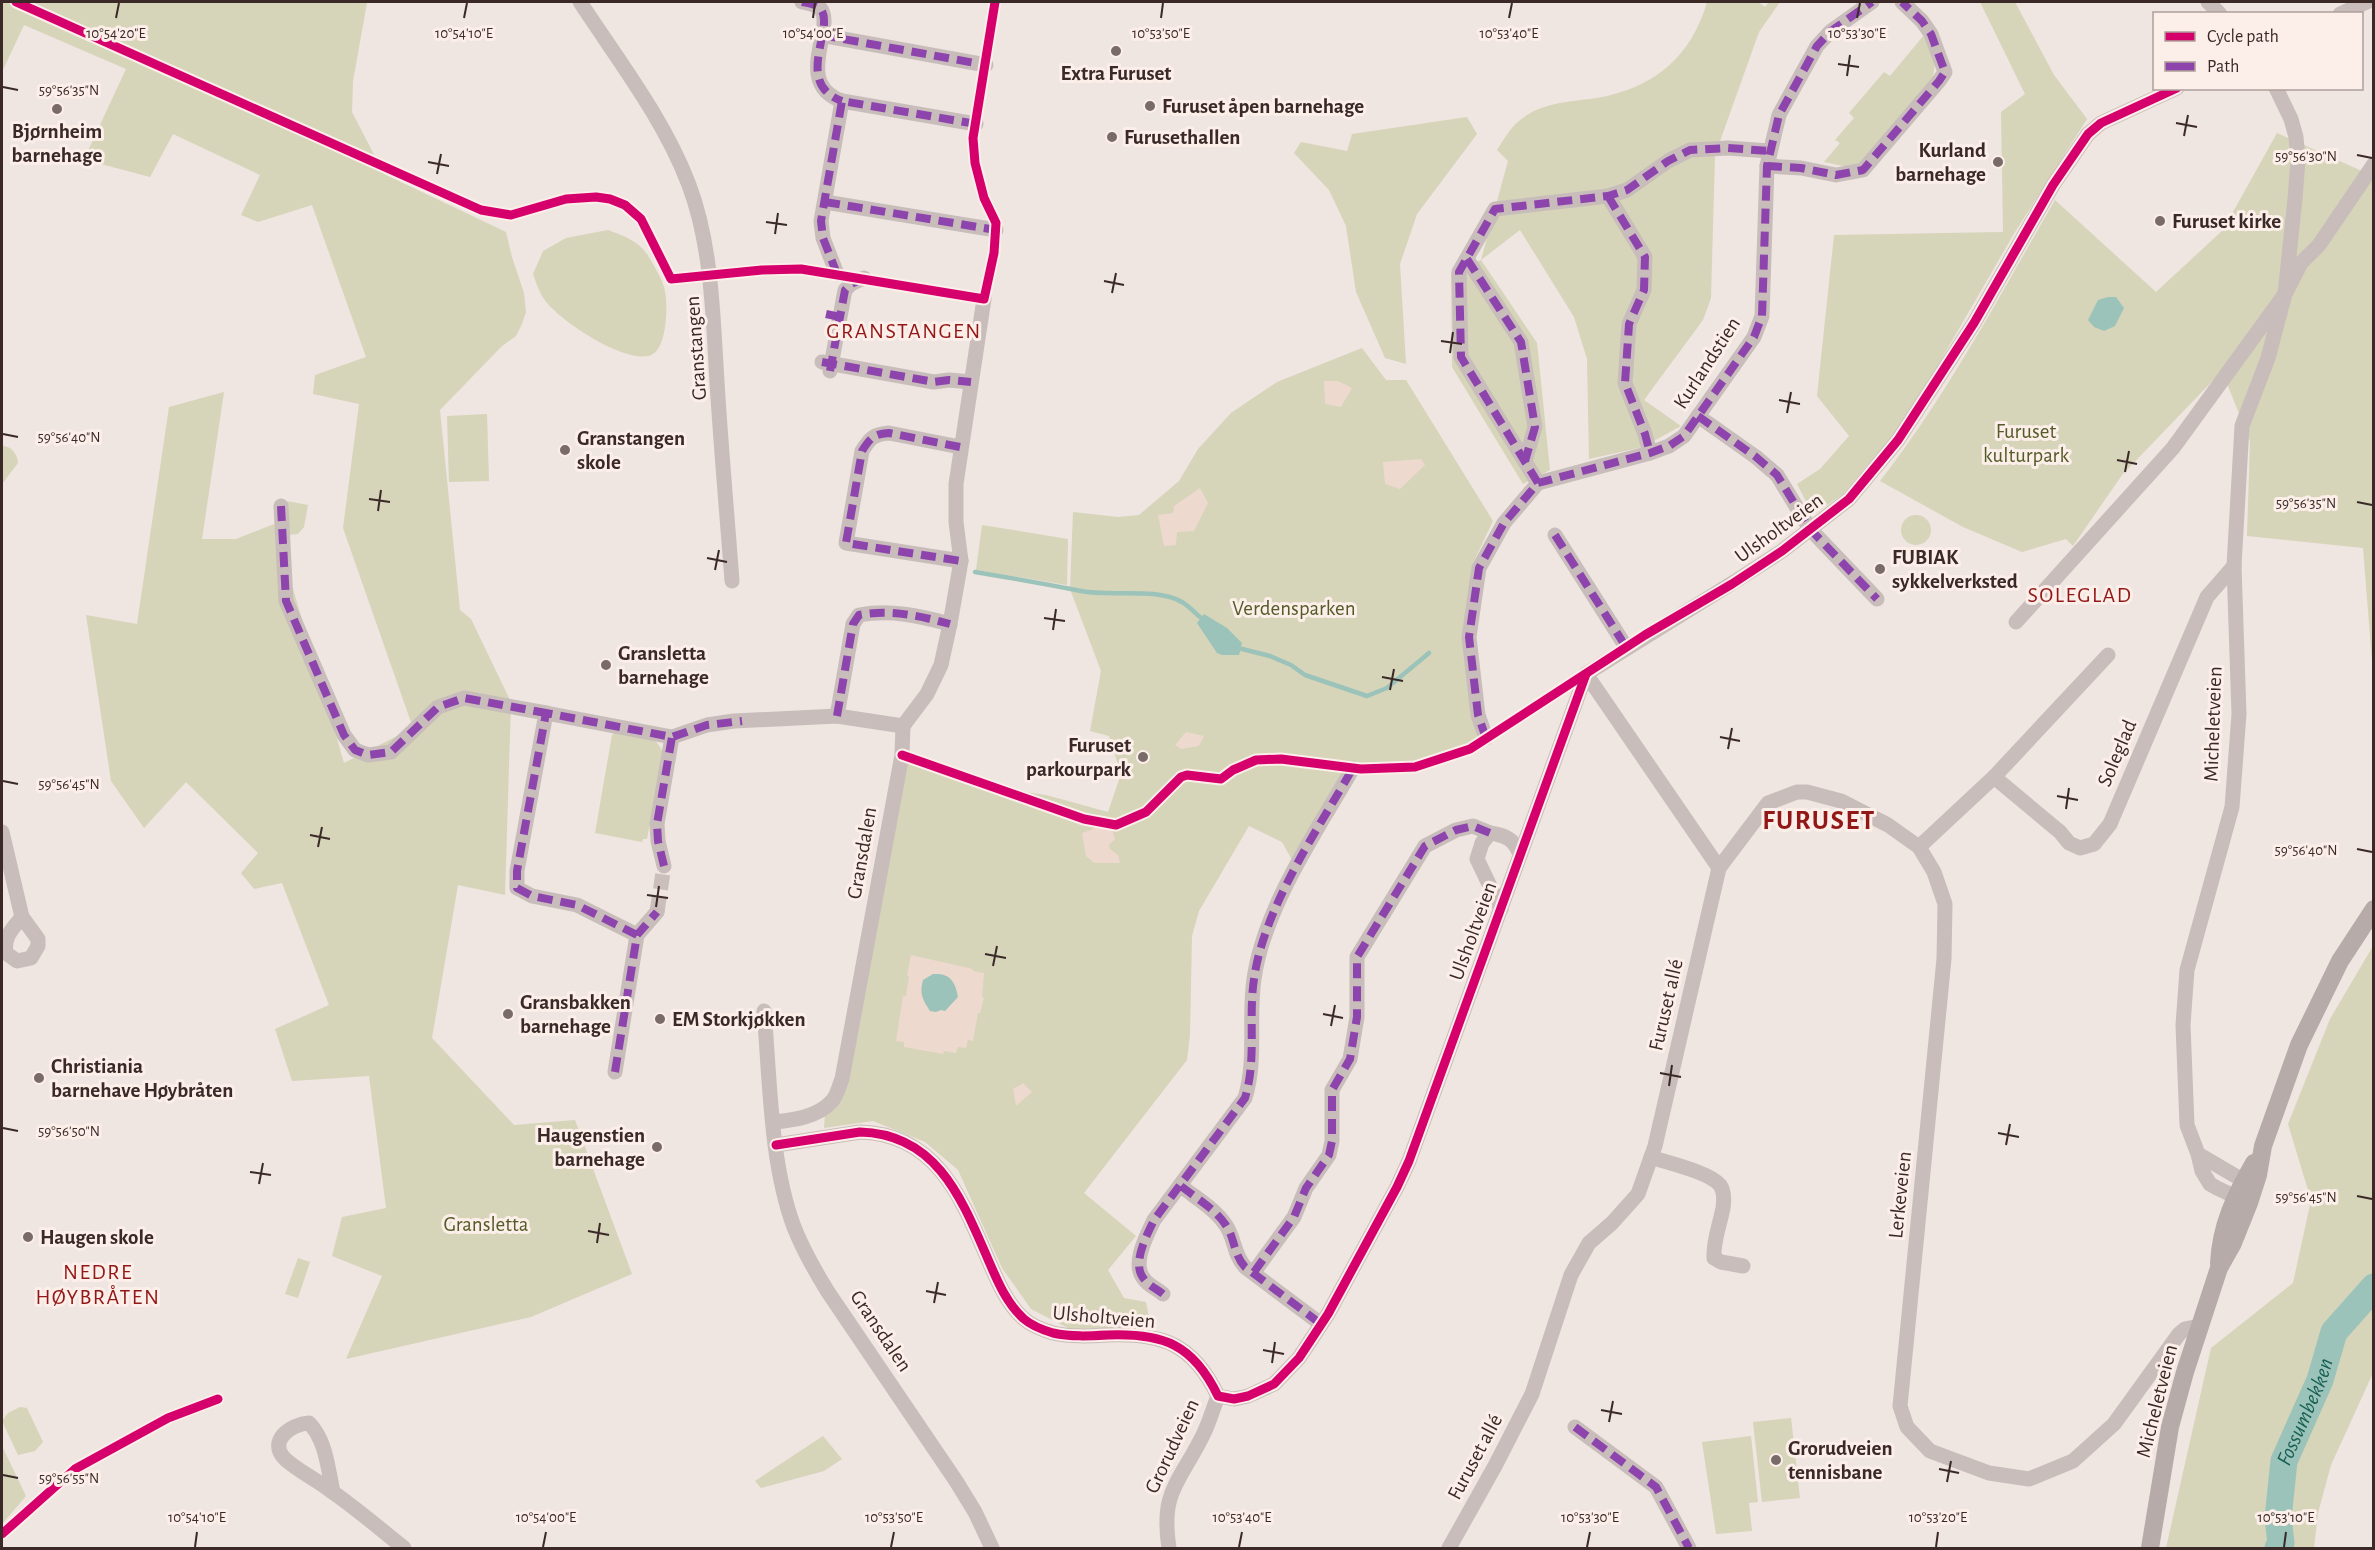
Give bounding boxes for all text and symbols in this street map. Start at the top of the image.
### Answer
legend [2153,12,2363,90]
text: 10°54'20"E [86,26,146,41]
text: 10°54'10"E [435,26,493,41]
text: 10°54'00"E [783,26,843,41]
text: 10°53'50"E [1132,26,1190,41]
text: 10°53'40"E [1480,26,1538,41]
text: 10°53'30"E [1828,26,1886,41]
text: Cycle path [2207,28,2279,46]
marker: Extra Furuset [1109,44,1123,58]
text: Path [2207,58,2239,76]
place label: Extra Furuset [1061,63,1171,84]
text: 59°56'35"N [39,83,99,98]
place label: Furuset åpen barnehage [1162,96,1364,117]
marker: Furuset åpen barnehage [1143,99,1157,113]
marker: Bjørnheim barnehage [50,102,64,116]
place label: Bjørnheim barnehage [12,121,102,166]
place label: Furusethallen [1124,127,1240,148]
marker: Furusethallen [1105,130,1119,144]
place label: Kurland barnehage [1895,140,1986,185]
text: 59°56'30"N [2275,149,2337,164]
marker: Kurland barnehage [1991,155,2005,169]
place label: Furuset kirke [2172,211,2281,232]
marker: Furuset kirke [2153,214,2167,228]
street label: Granstangen [682,295,710,401]
street label: Kurlandstien [1670,313,1744,413]
district label: GRANSTANGEN [826,320,982,342]
park label: Furuset kulturpark [1983,421,2069,466]
place label: Granstangen skole [577,428,685,473]
text: 59°56'40"N [37,430,101,445]
marker: Granstangen skole [558,443,572,457]
street label: Ulsholtveien [1731,489,1827,567]
text: 59°56'35"N [2276,496,2336,511]
place label: FUBIAK sykkelverksted [1892,547,2018,592]
marker: FUBIAK sykkelverksted [1873,562,1887,576]
district label: SOLEGLAD [2027,584,2133,606]
park label: Verdensparken [1232,598,1356,619]
place label: Gransletta barnehage [618,643,709,688]
marker: Gransletta barnehage [599,658,613,672]
street label: Micheletveien [2200,666,2226,782]
street label: Soleglad [2094,716,2140,790]
place label: Furuset parkourpark [1026,735,1132,780]
marker: Furuset parkourpark [1136,750,1150,764]
text: 59°56'45"N [38,777,100,792]
street label: Gransdalen [844,805,880,901]
district label: FURUSET [1762,807,1876,834]
text: 59°56'40"N [2274,843,2338,858]
street label: Ulsholtveien [1446,879,1500,983]
street label: Furuset allé [1645,957,1687,1053]
place label: Gransbakken barnehage [520,992,631,1037]
marker: Gransbakken barnehage [501,1007,515,1021]
place label: EM Storkjøkken [672,1009,806,1030]
marker: EM Storkjøkken [653,1012,667,1026]
place label: Christiania barnehave Høybråten [51,1056,233,1101]
marker: Christiania barnehave Høybråten [32,1071,46,1085]
text: 59°56'50"N [38,1124,100,1139]
place label: Haugenstien barnehage [537,1125,645,1170]
marker: Haugenstien barnehage [650,1140,664,1154]
street label: Lerkeveien [1885,1150,1915,1240]
text: 59°56'45"N [2275,1190,2337,1205]
park label: Gransletta [444,1214,529,1235]
place label: Haugen skole [40,1227,154,1248]
marker: Haugen skole [21,1230,35,1244]
district label: NEDRE HØYBRÅTEN [36,1261,160,1308]
street label: Gransdalen [846,1287,916,1375]
street label: Ulsholtveien [1052,1302,1156,1332]
street label: Micheletveien [2133,1342,2181,1460]
water label: Fossumbekken [2273,1356,2337,1469]
street label: Grorudveien [1141,1396,1203,1496]
street label: Furuset allé [1444,1411,1506,1503]
place label: Grorudveien tennisbane [1788,1438,1893,1483]
marker: Grorudveien tennisbane [1769,1453,1783,1467]
text: 59°56'55"N [39,1471,99,1486]
text: 10°54'10"E [168,1510,226,1525]
text: 10°54'00"E [516,1510,576,1525]
text: 10°53'50"E [865,1510,923,1525]
text: 10°53'40"E [1213,1510,1271,1525]
text: 10°53'30"E [1561,1510,1619,1525]
text: 10°53'20"E [1909,1510,1967,1525]
text: 10°53'10"E [2258,1510,2314,1525]

